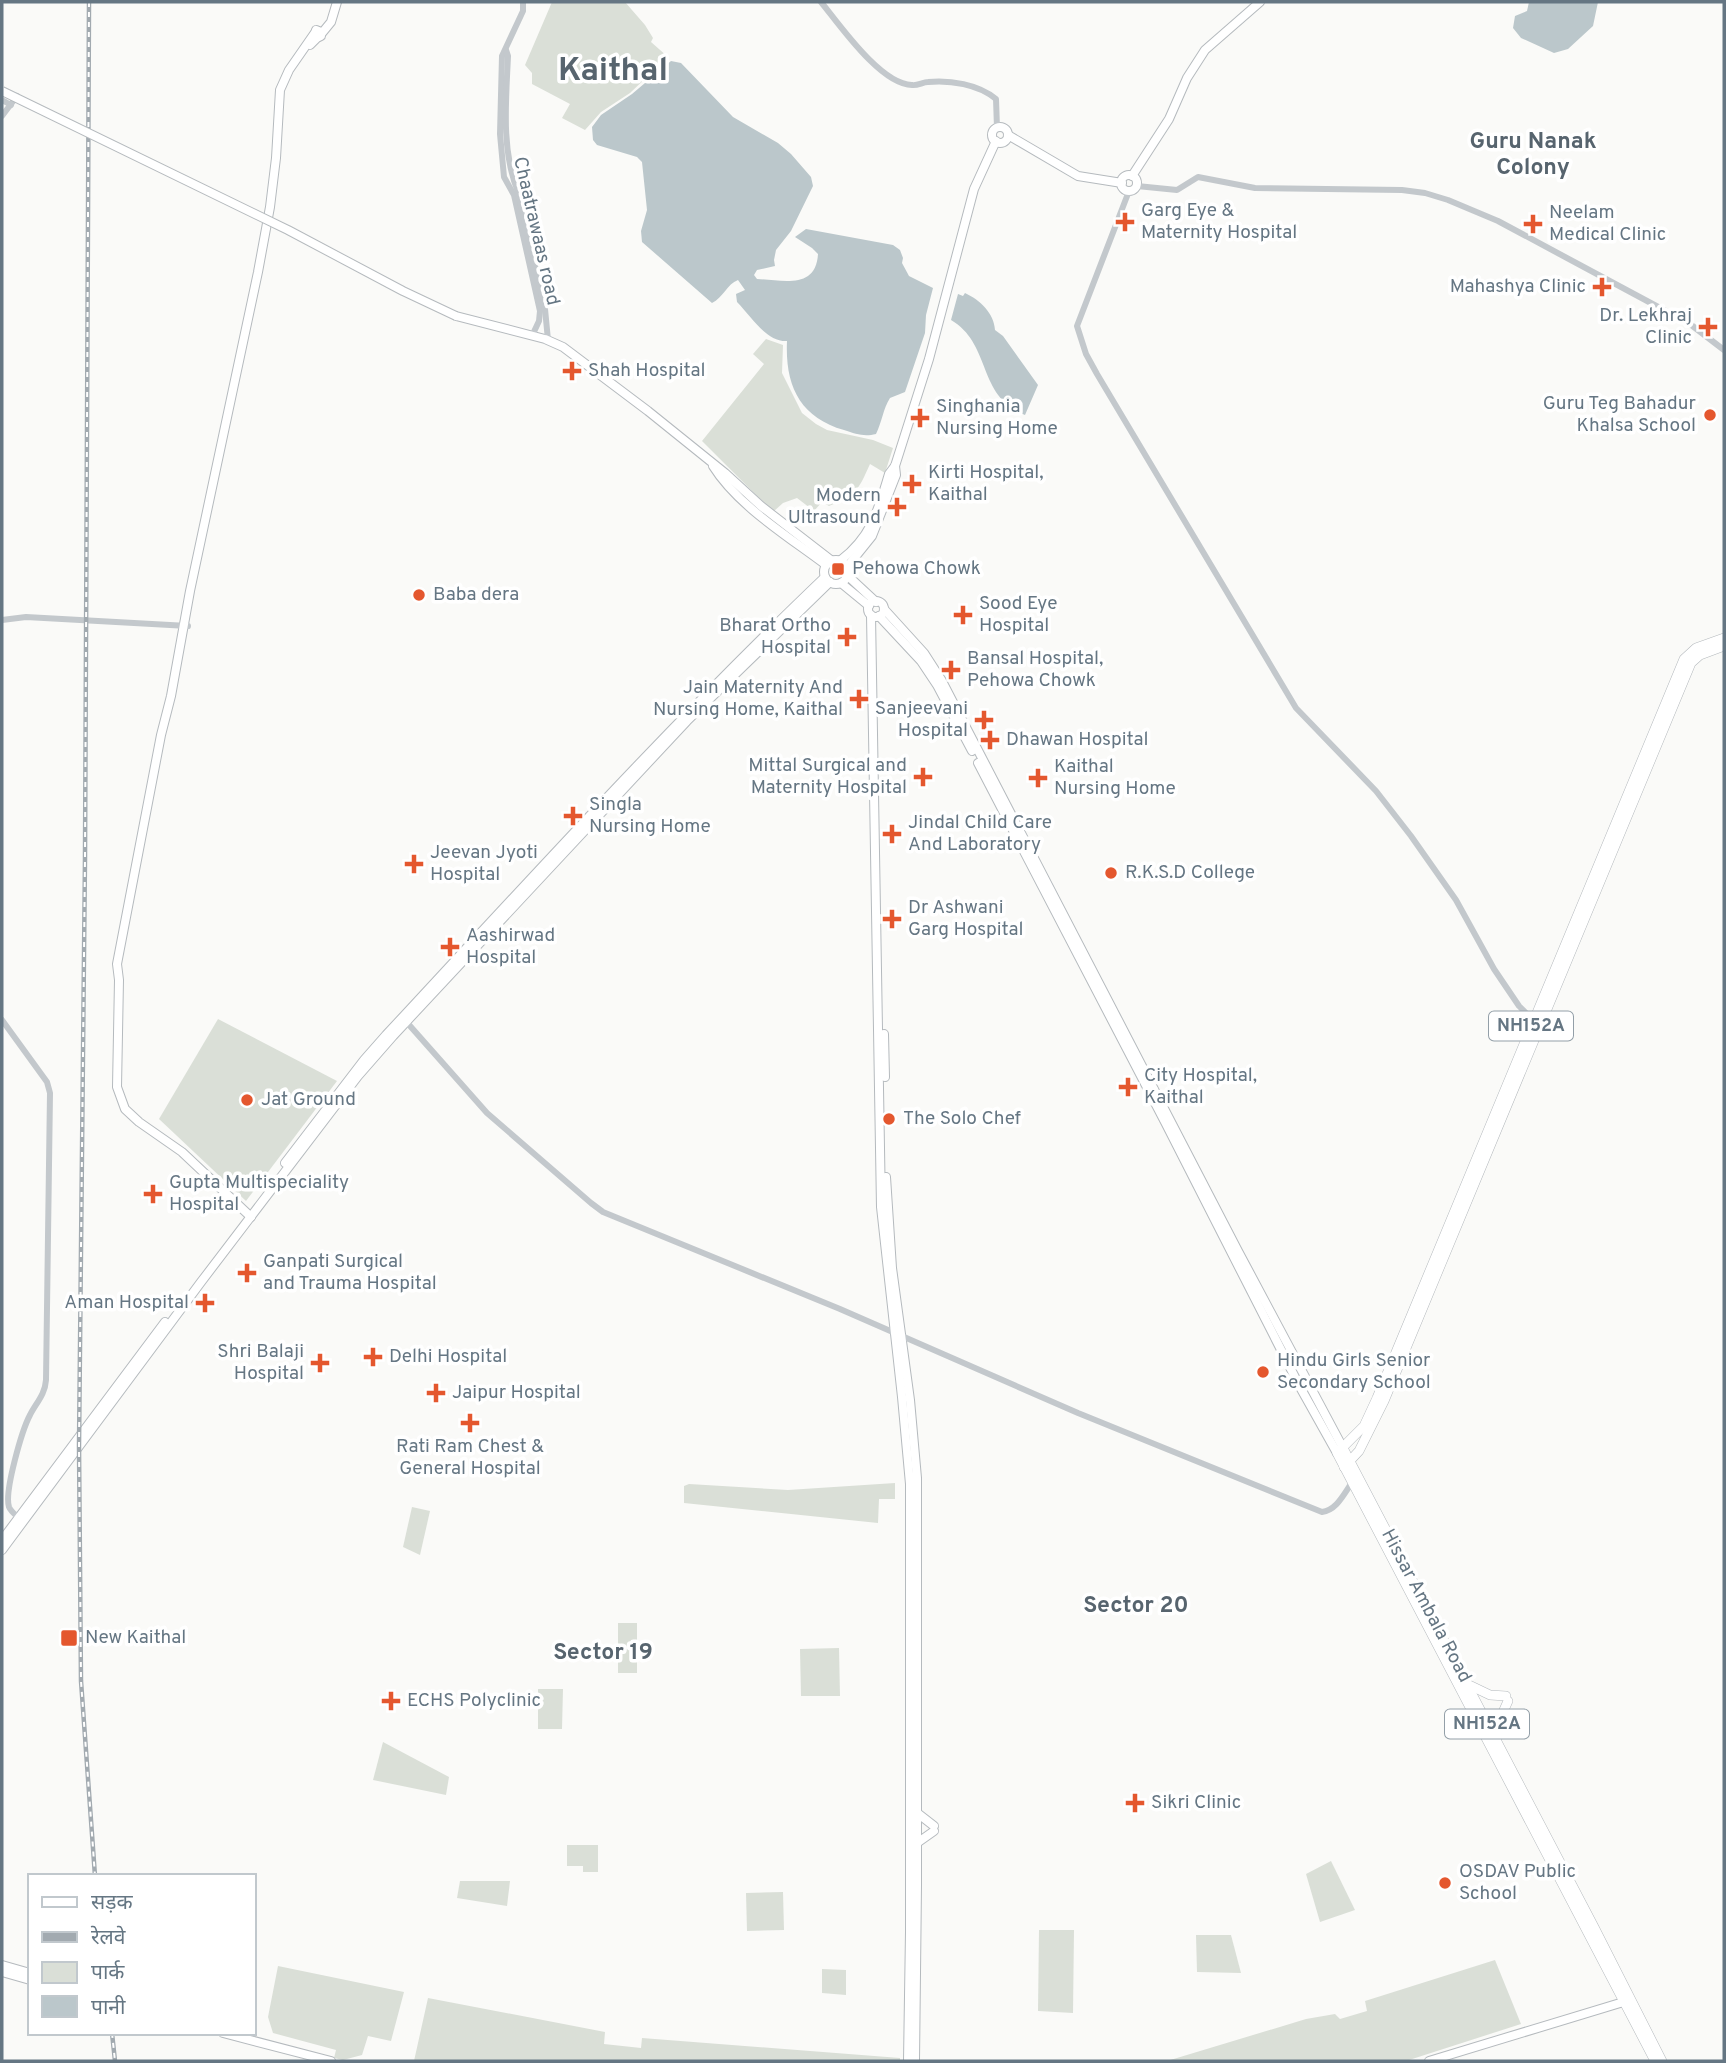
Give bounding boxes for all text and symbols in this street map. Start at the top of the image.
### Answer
district label: Kaithal [558,51,668,93]
district label: Guru Nanak Colony [1469,128,1597,183]
street label: Chaatrawaas road [507,154,565,308]
place label: Garg Eye & Maternity Hospital [1141,199,1297,245]
place label: Neelam Medical Clinic [1549,201,1666,247]
marker: Garg Eye & Maternity Hospital [1115,212,1135,232]
marker: Neelam Medical Clinic [1523,214,1543,234]
place label: Mahashya Clinic [1450,275,1586,299]
marker: Mahashya Clinic [1592,277,1612,297]
place label: Dr. Lekhraj Clinic [1599,304,1692,350]
marker: Dr. Lekhraj Clinic [1698,317,1718,337]
place label: Shah Hospital [588,359,706,383]
marker: Shah Hospital [562,361,582,381]
place label: Guru Teg Bahadur Khalsa School [1543,392,1697,438]
place label: Singhania Nursing Home [936,395,1058,441]
marker: Guru Teg Bahadur Khalsa School [1702,407,1718,423]
marker: Singhania Nursing Home [910,408,930,428]
place label: Kirti Hospital, Kaithal [928,461,1044,507]
marker: Kirti Hospital, Kaithal [902,474,922,494]
place label: Modern Ultrasound [788,484,881,530]
marker: Modern Ultrasound [887,497,907,517]
place label: Pehowa Chowk [852,557,981,581]
marker: Pehowa Chowk [830,561,846,577]
place label: Baba dera [433,583,519,607]
marker: Baba dera [411,587,427,603]
place label: Sood Eye Hospital [979,592,1058,638]
marker: Sood Eye Hospital [953,605,973,625]
place label: Bharat Ortho Hospital [719,614,831,660]
marker: Bharat Ortho Hospital [837,627,857,647]
place label: Bansal Hospital, Pehowa Chowk [967,647,1103,693]
marker: Bansal Hospital, Pehowa Chowk [941,660,961,680]
place label: Jain Maternity And Nursing Home, Kaithal [653,676,843,722]
marker: Jain Maternity And Nursing Home, Kaithal [849,689,869,709]
place label: Sanjeevani Hospital [875,697,968,743]
marker: Sanjeevani Hospital [974,710,994,730]
place label: Dhawan Hospital [1006,728,1149,752]
marker: Dhawan Hospital [980,730,1000,750]
place label: Mittal Surgical and Maternity Hospital [748,754,907,800]
place label: Kaithal Nursing Home [1054,755,1176,801]
marker: Mittal Surgical and Maternity Hospital [913,767,933,787]
marker: Kaithal Nursing Home [1028,768,1048,788]
place label: Singla Nursing Home [589,793,711,839]
marker: Singla Nursing Home [563,806,583,826]
place label: Jindal Child Care And Laboratory [908,811,1052,857]
marker: Jindal Child Care And Laboratory [882,824,902,844]
place label: Jeevan Jyoti Hospital [430,841,538,887]
marker: Jeevan Jyoti Hospital [404,854,424,874]
place label: R.K.S.D College [1125,861,1255,885]
marker: R.K.S.D College [1103,865,1119,881]
place label: Dr Ashwani Garg Hospital [908,896,1024,942]
marker: Dr Ashwani Garg Hospital [882,909,902,929]
place label: Aashirwad Hospital [466,924,555,970]
marker: Aashirwad Hospital [440,937,460,957]
road number: NH152A [1489,1012,1573,1041]
place label: City Hospital, Kaithal [1144,1064,1257,1110]
marker: City Hospital, Kaithal [1118,1077,1138,1097]
place label: Jat Ground [261,1088,356,1112]
marker: Jat Ground [239,1092,255,1108]
place label: The Solo Chef [903,1107,1022,1131]
marker: The Solo Chef [881,1111,897,1127]
place label: Gupta Multispeciality Hospital [169,1171,349,1217]
marker: Gupta Multispeciality Hospital [143,1184,163,1204]
place label: Ganpati Surgical and Trauma Hospital [263,1250,437,1296]
marker: Ganpati Surgical and Trauma Hospital [237,1263,257,1283]
place label: Aman Hospital [64,1291,189,1315]
marker: Aman Hospital [195,1293,215,1313]
place label: Shri Balaji Hospital [217,1340,304,1386]
place label: Delhi Hospital [389,1345,507,1369]
marker: Delhi Hospital [363,1347,383,1367]
place label: Hindu Girls Senior Secondary School [1277,1349,1431,1395]
marker: Shri Balaji Hospital [310,1353,330,1373]
marker: Hindu Girls Senior Secondary School [1255,1364,1271,1380]
place label: Jaipur Hospital [452,1381,581,1405]
marker: Jaipur Hospital [426,1383,446,1403]
marker: Rati Ram Chest & General Hospital [460,1413,480,1433]
place label: Rati Ram Chest & General Hospital [396,1435,544,1481]
street label: Hissar Ambala Road [1375,1525,1477,1687]
district label: Sector 20 [1083,1592,1189,1621]
place label: New Kaithal [85,1626,186,1650]
marker: New Kaithal [59,1628,79,1648]
district label: Sector 19 [553,1639,653,1668]
place label: ECHS Polyclinic [407,1689,541,1713]
marker: ECHS Polyclinic [381,1691,401,1711]
road number: NH152A [1445,1709,1529,1738]
place label: Sikri Clinic [1151,1791,1241,1815]
marker: Sikri Clinic [1125,1793,1145,1813]
place label: OSDAV Public School [1459,1860,1576,1906]
legend [28,1874,256,2035]
marker: OSDAV Public School [1437,1875,1453,1891]
text: सड़क [91,1890,133,1917]
text: रेलवे [90,1925,126,1952]
text: पार्क [91,1960,125,1987]
text: पानी [91,1995,126,2022]

